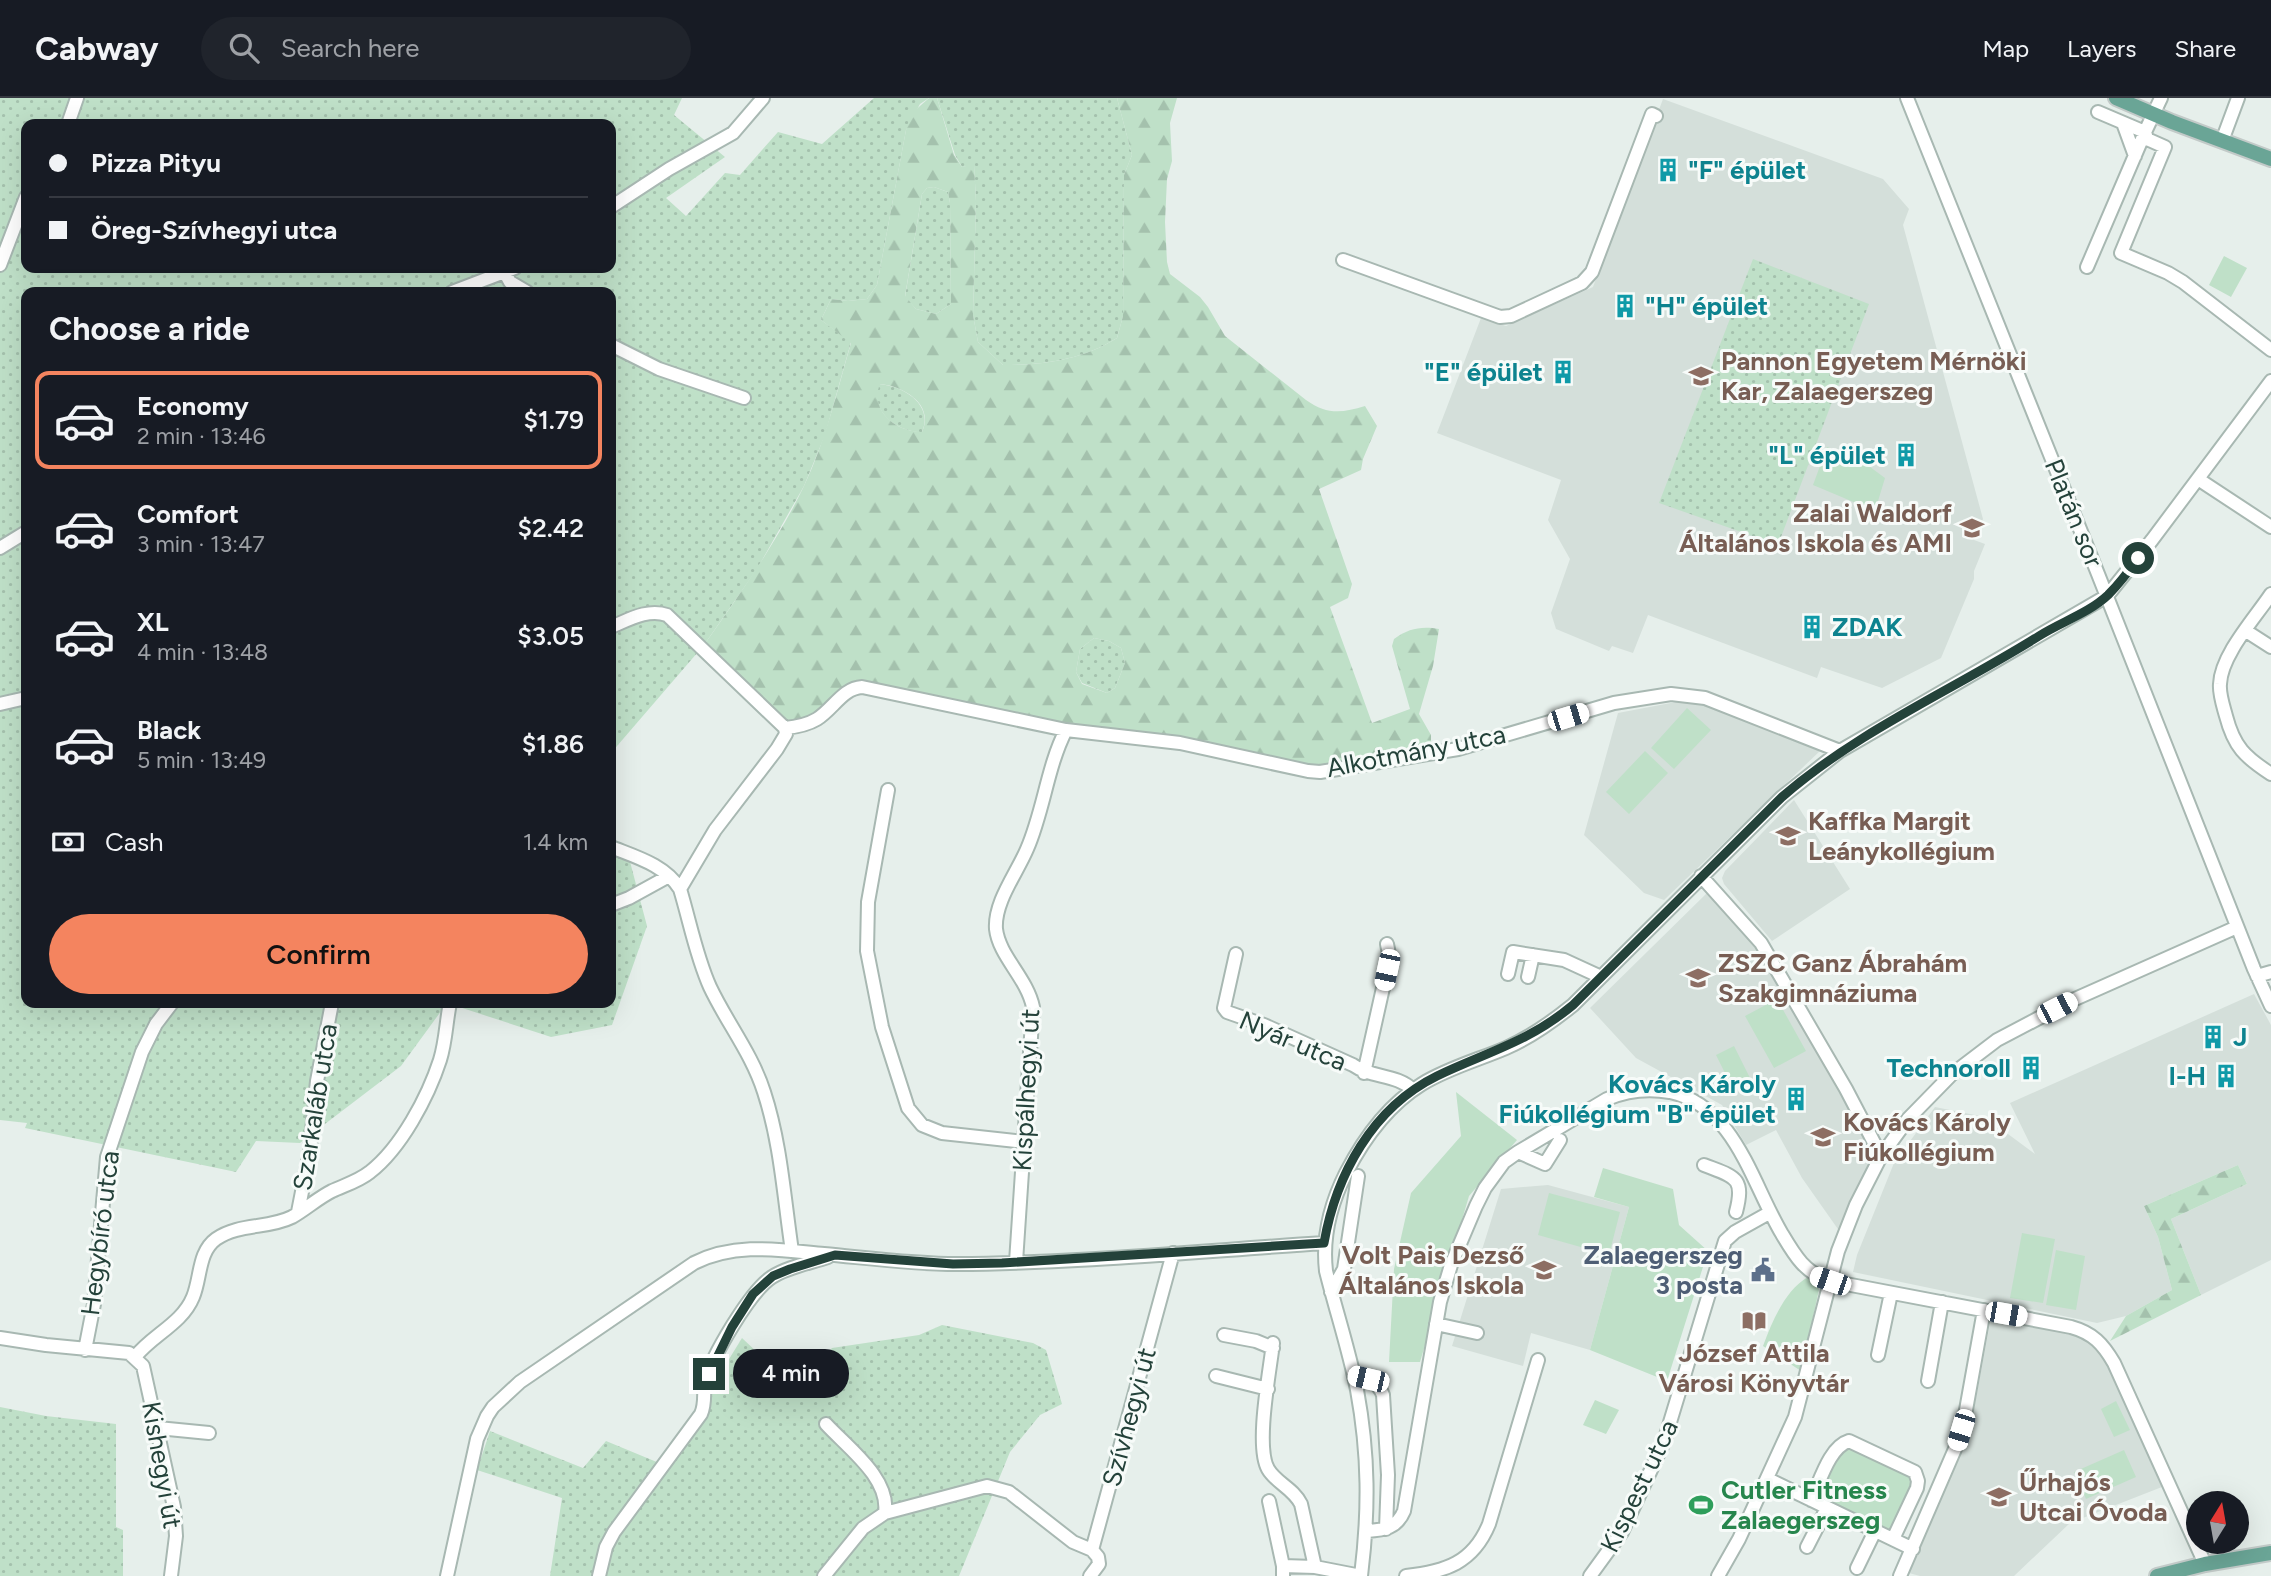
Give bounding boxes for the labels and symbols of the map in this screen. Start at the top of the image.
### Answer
place label: "F" épület [1688,154,1806,186]
building icon: "F" épület [1654,156,1682,184]
place label: "H" épület [1645,290,1768,322]
building icon: "H" épület [1611,292,1639,320]
place label: Pannon Egyetem Mérnöki Kar, Zalaegerszeg [1721,345,2027,407]
place label: "E" épület [1424,356,1543,388]
building icon: "E" épület [1549,358,1577,386]
school or university icon: Pannon Egyetem Mérnöki Kar, Zalaegerszeg [1687,362,1715,390]
place label: "L" épület [1768,439,1886,471]
building icon: "L" épület [1892,441,1920,469]
street label: Platán sor [2038,454,2110,572]
place label: Zalai Waldorf Általános Iskola és AMI [1679,497,1953,559]
school or university icon: Zalai Waldorf Általános Iskola és AMI [1958,514,1986,542]
route start [2122,542,2154,574]
place label: ZDAK [1832,611,1903,643]
building icon: ZDAK [1798,613,1826,641]
car [1545,701,1592,733]
street label: Alkotmány utca [1324,718,1508,784]
place label: Kaffka Margit Leánykollégium [1808,805,1995,867]
school or university icon: Kaffka Margit Leánykollégium [1774,822,1802,850]
car [1373,947,1402,993]
place label: ZSZC Ganz Ábrahám Szakgimnáziuma [1718,947,1967,1009]
school or university icon: ZSZC Ganz Ábrahám Szakgimnáziuma [1684,964,1712,992]
car [2034,989,2081,1027]
street label: Nyár utca [1234,1004,1352,1078]
street label: Kispálhegyi út [1006,1008,1046,1172]
street label: Szarkaláb utca [286,1021,344,1193]
place label: J [2233,1021,2247,1053]
building icon: J [2199,1023,2227,1051]
place label: Technoroll [1886,1052,2011,1084]
building icon: Technoroll [2017,1054,2045,1082]
place label: I-H [2168,1060,2206,1092]
building icon: I-H [2212,1062,2240,1090]
place label: Kovács Károly Fiúkollégium "B" épület [1499,1068,1776,1130]
building icon: Kovács Károly Fiúkollégium "B" épület [1782,1085,1810,1113]
place label: Kovács Károly Fiúkollégium [1843,1106,2011,1168]
school or university icon: Kovács Károly Fiúkollégium [1809,1123,1837,1151]
street label: Hegybíró utca [74,1149,126,1317]
place label: Volt Pais Dezső Általános Iskola [1338,1239,1524,1301]
place label: Zalaegerszeg 3 posta [1584,1239,1743,1301]
school or university icon: Volt Pais Dezső Általános Iskola [1530,1256,1558,1284]
public building icon: Zalaegerszeg 3 posta [1749,1256,1777,1284]
car [1807,1264,1854,1298]
car [1984,1300,2029,1328]
library icon: József Attila Városi Könyvtár [1740,1307,1768,1335]
place label: József Attila Városi Könyvtár [1659,1337,1850,1399]
street label: Szívhegyi út [1095,1344,1163,1490]
callout: 4 min [734,1350,849,1398]
route end [693,1358,725,1390]
car [1346,1364,1391,1394]
street label: Kishegyi út [135,1399,189,1531]
car [1945,1407,1978,1453]
street label: Kispest utca [1593,1414,1685,1558]
place label: Űrhajós Utcai Óvoda [2019,1466,2168,1528]
place label: Cutler Fitness Zalaegerszeg [1721,1474,1887,1536]
school or university icon: Űrhajós Utcai Óvoda [1985,1483,2013,1511]
sports icon: Cutler Fitness Zalaegerszeg [1687,1491,1715,1519]
north arrow [2186,1491,2249,1554]

